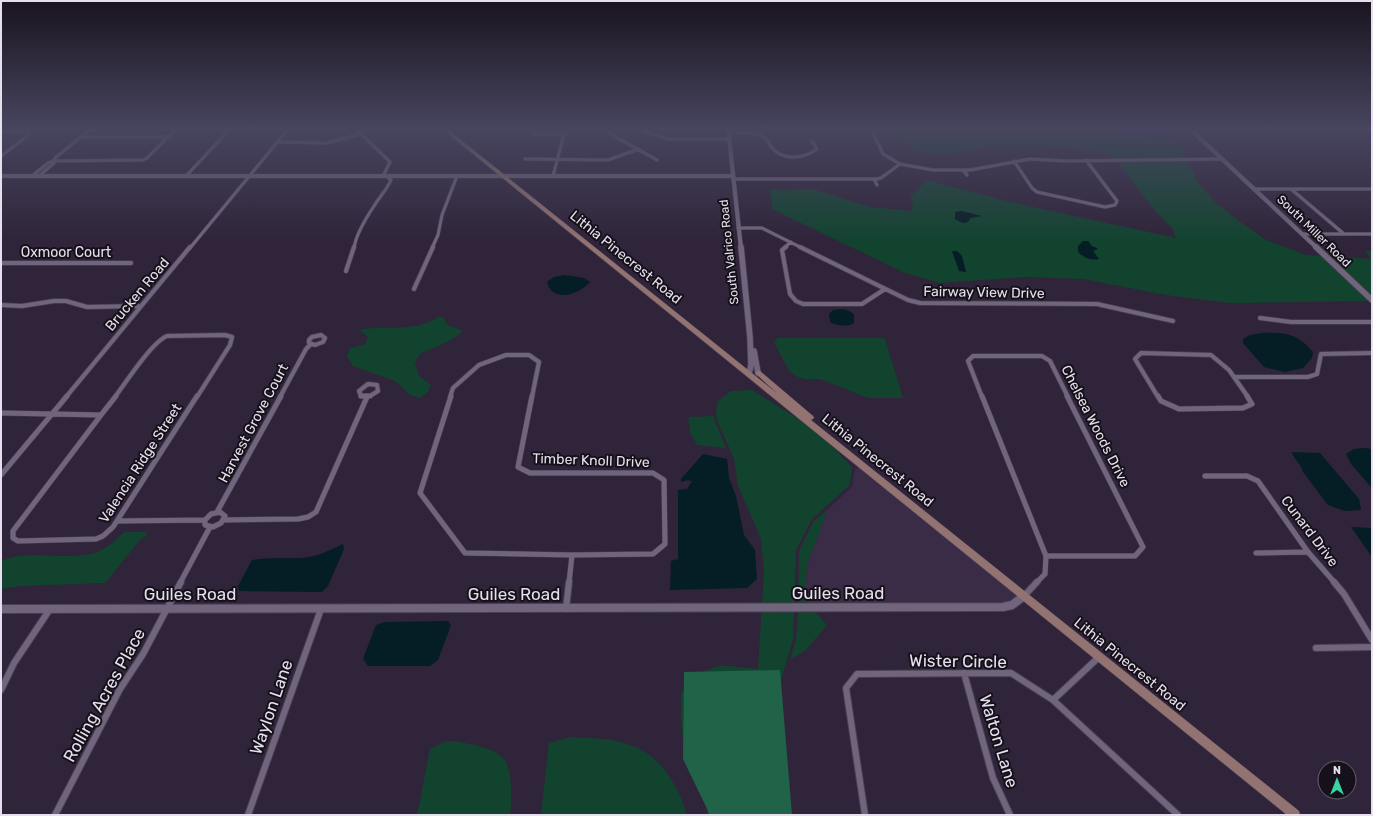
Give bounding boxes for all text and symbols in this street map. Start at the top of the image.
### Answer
street label: South Miller Road [1274,192,1354,270]
street label: South Valrico Road [717,199,741,305]
street label: Lithia Pinecrest Road [567,207,685,308]
street label: Oxmoor Court [21,244,112,261]
street label: Brucken Road [102,254,173,335]
street label: Fairway View Drive [923,283,1045,302]
street label: Harvest Grove Court [215,360,292,486]
street label: Chelsea Woods Drive [1057,362,1134,490]
street label: Valencia Ridge Street [95,400,186,526]
street label: Lithia Pinecrest Road [819,410,937,511]
street label: Timber Knoll Drive [532,450,650,471]
street label: Cunard Drive [1277,492,1342,570]
street label: Guiles Road [792,583,884,603]
street label: Guiles Road [144,584,236,604]
street label: Guiles Road [468,584,560,604]
street label: Lithia Pinecrest Road [1071,614,1189,715]
street label: Rolling Acres Place [59,625,149,765]
street label: Wister Circle [909,650,1007,672]
street label: Waylon Lane [245,657,297,757]
street label: Walton Lane [975,692,1023,790]
north arrow [1317,760,1357,800]
text: N [1333,764,1341,777]

